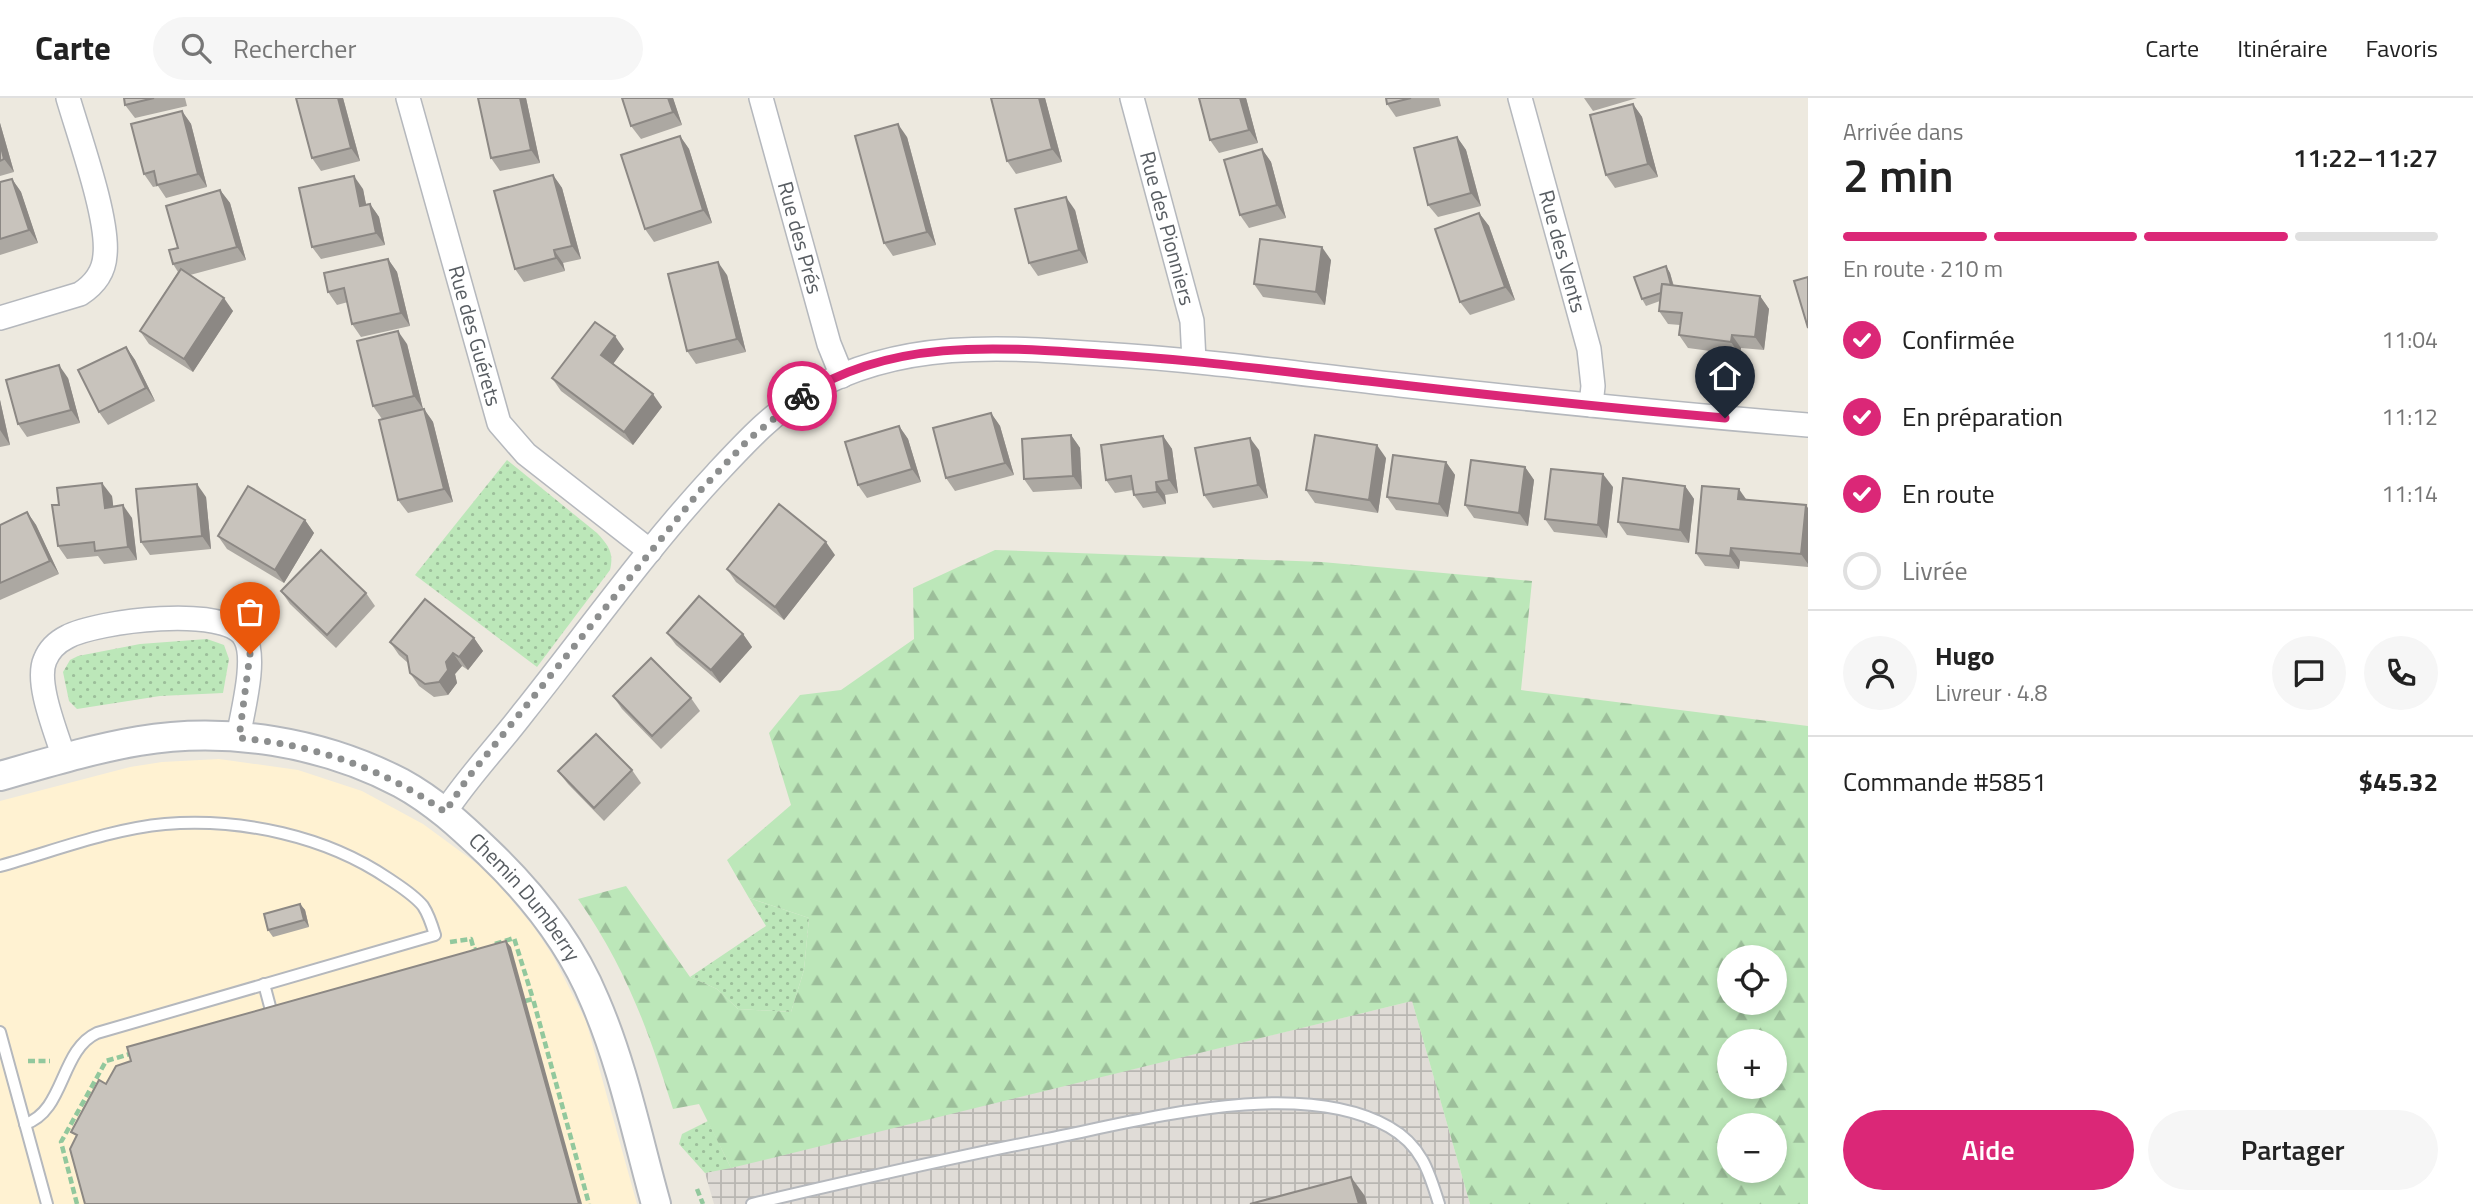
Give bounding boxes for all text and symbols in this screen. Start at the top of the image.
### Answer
search box [153,17,643,80]
text: Carte [35,23,111,73]
icon: search [177,29,215,67]
text: Rechercher [233,29,356,68]
text: Carte [2145,30,2199,66]
text: Itinéraire [2237,30,2328,66]
text: Favoris [2366,30,2438,66]
text: Arrivée dans [1843,114,1964,149]
text: 11:22–11:27 [2293,138,2438,177]
text: 2 min [1843,140,1954,210]
street label: Rue des Pionniers [1132,147,1204,309]
street label: Rue des Prés [770,178,831,297]
street label: Rue des Vents [1531,186,1595,316]
text: En route · 210 m [1843,251,2003,286]
street label: Rue des Guérets [441,262,510,410]
text: Confirmée [1902,320,2015,359]
icon: check [1843,321,1881,359]
text: 11:04 [2381,322,2438,357]
pin [1695,346,1755,418]
icon: home [1706,357,1744,395]
courier [767,361,837,431]
icon: bike [783,377,821,415]
text: En préparation [1902,397,2063,436]
icon: check [1843,398,1881,436]
text: 11:12 [2381,399,2438,434]
text: En route [1902,474,1995,513]
icon: check [1843,475,1881,513]
text: 11:14 [2381,476,2438,511]
text: Livrée [1902,551,1968,590]
pin [220,582,280,654]
icon: bag [231,593,269,631]
button: person [1843,636,1917,710]
text: Hugo [1935,636,1995,675]
button: chat [2272,636,2346,710]
button: phone [2364,636,2438,710]
text: Livreur · 4.8 [1935,675,2047,710]
text: Commande #5851 [1843,762,2046,801]
text: $45.32 [2359,762,2438,801]
street label: Chemin Dumberry [462,825,589,967]
map controls [1717,945,1787,1183]
button: locate [1717,945,1787,1015]
button: + [1717,1029,1787,1099]
button: Aide [1843,1110,2134,1190]
button: Partager [2148,1110,2438,1190]
button: − [1717,1113,1787,1183]

